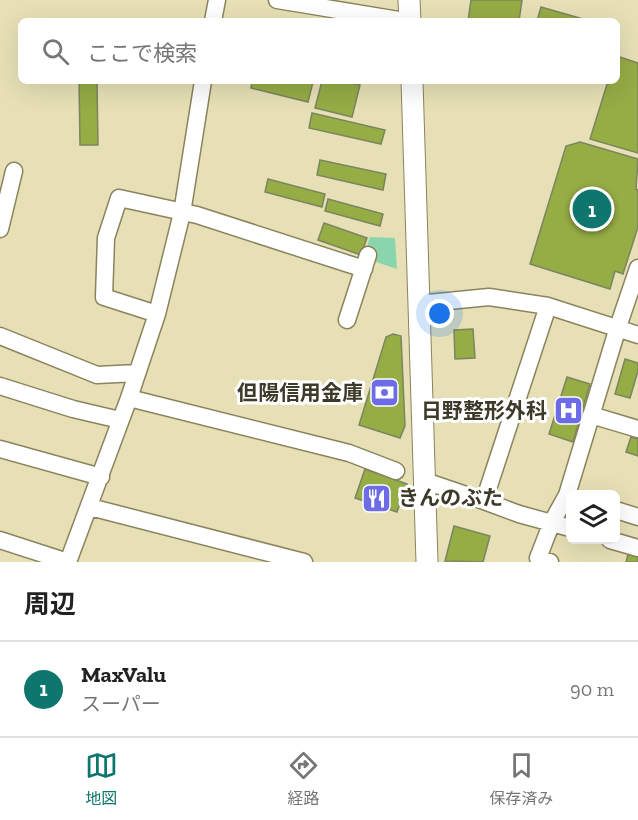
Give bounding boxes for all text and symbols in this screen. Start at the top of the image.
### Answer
search box [18,18,620,84]
icon: search [39,35,72,68]
text: ここで検索 [87,40,197,67]
pin: 1 [572,186,612,232]
your location [425,299,454,328]
bank icon: 但陽信用金庫 [368,377,400,409]
place label: 但陽信用金庫 [237,380,363,405]
hospital icon: 日野整形外科 [552,395,584,427]
place label: 日野整形外科 [421,398,547,423]
restaurant icon: きんのぶた [361,482,393,514]
place label: きんのぶた [398,485,503,510]
map controls [566,490,620,544]
button: layers [566,490,620,544]
text: 周辺 [24,588,76,620]
text: MaxValu [81,661,166,688]
text: 1 [39,677,48,701]
text: 90 m [570,677,614,701]
text: スーパー [81,692,161,716]
tab: 地図 [85,749,118,809]
tab: 経路 [287,749,320,809]
tab: 保存済み [489,749,553,809]

